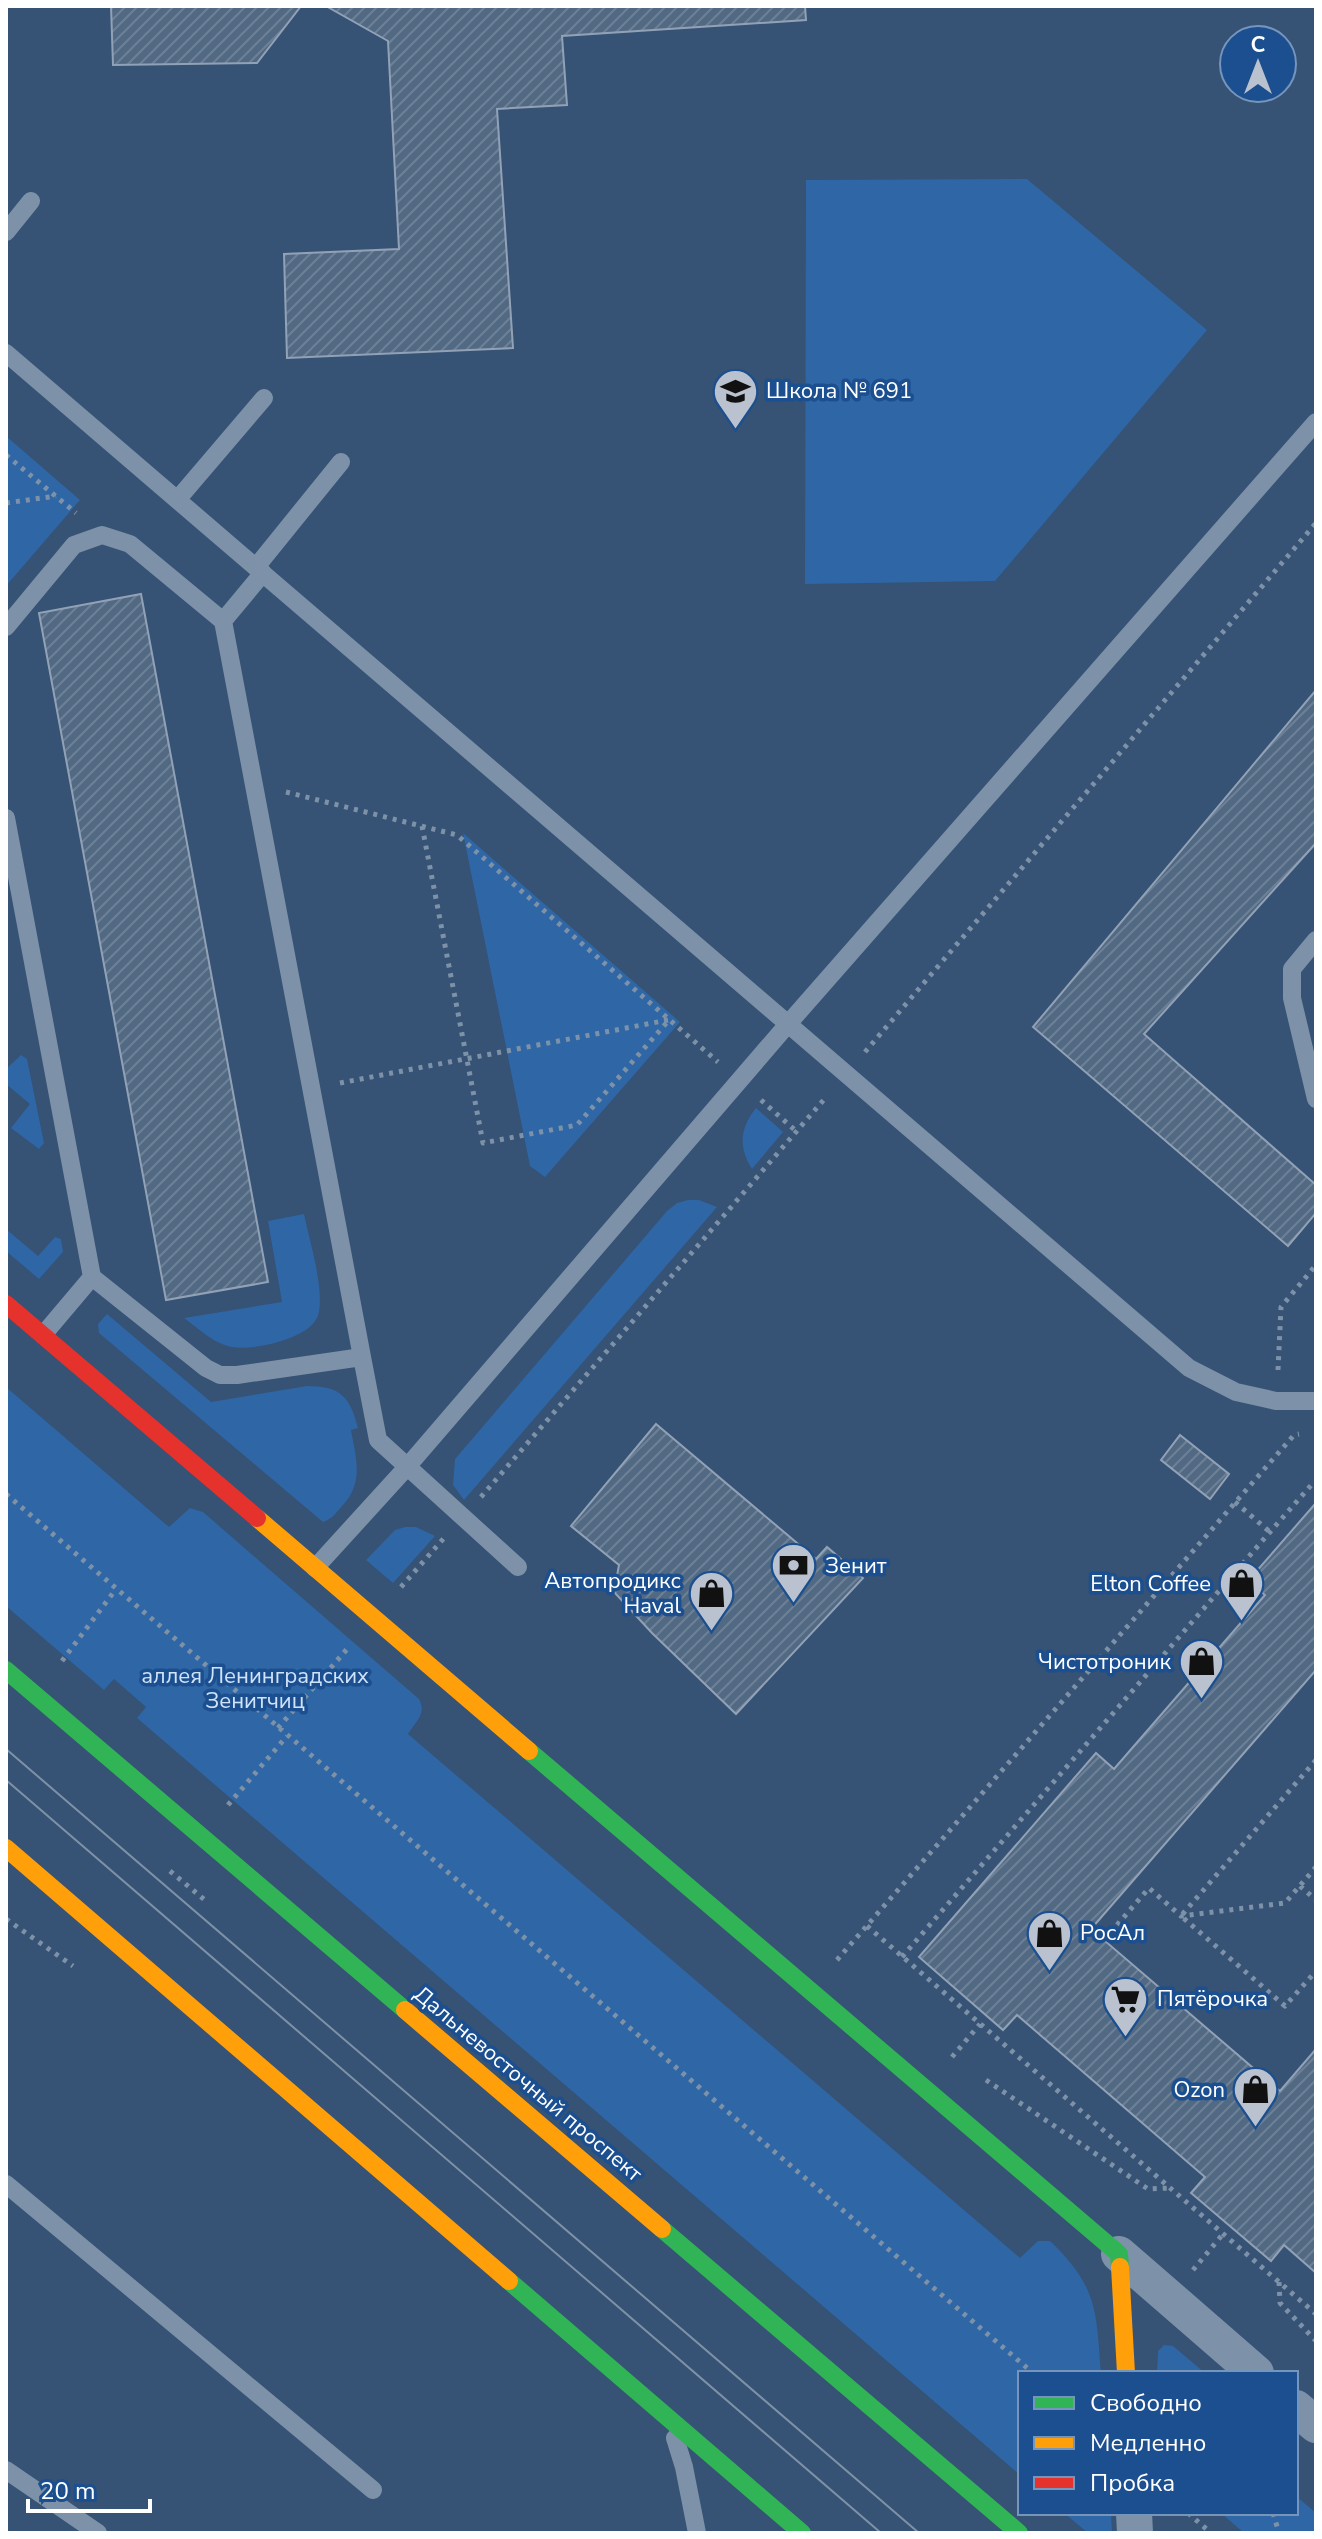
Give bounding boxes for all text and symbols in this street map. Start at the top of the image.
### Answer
north arrow [1218,24,1298,104]
text: С [1251,30,1266,60]
school or university icon: Школа № 691 [711,367,759,430]
place label: Школа № 691 [766,376,912,406]
bank icon: Зенит [770,1542,818,1605]
place label: Зенит [825,1551,887,1581]
shop icon: Elton Coffee [1218,1560,1266,1623]
place label: Автопродикс Haval [544,1566,681,1621]
place label: Elton Coffee [1090,1569,1211,1599]
shop icon: Автопродикс Haval [688,1570,736,1633]
shop icon: Чистотроник [1178,1638,1226,1701]
place label: Чистотроник [1038,1647,1171,1677]
park label: аллея Ленинградских Зенитчиц [141,1661,369,1716]
shop icon: РосАл [1025,1909,1073,1972]
place label: РосАл [1080,1918,1145,1948]
supermarket icon: Пятёрочка [1102,1975,1150,2038]
street label: Дальневосточный проспект [407,1979,649,2189]
place label: Пятёрочка [1157,1984,1268,2014]
shop icon: Ozon [1232,2066,1280,2129]
place label: Ozon [1173,2075,1225,2105]
legend [1018,2371,1298,2515]
text: Свободно [1090,2387,1202,2419]
text: Медленно [1090,2427,1206,2459]
scale bar [28,2463,150,2513]
text: Пробка [1090,2467,1175,2499]
text: 20 m [40,2475,96,2507]

